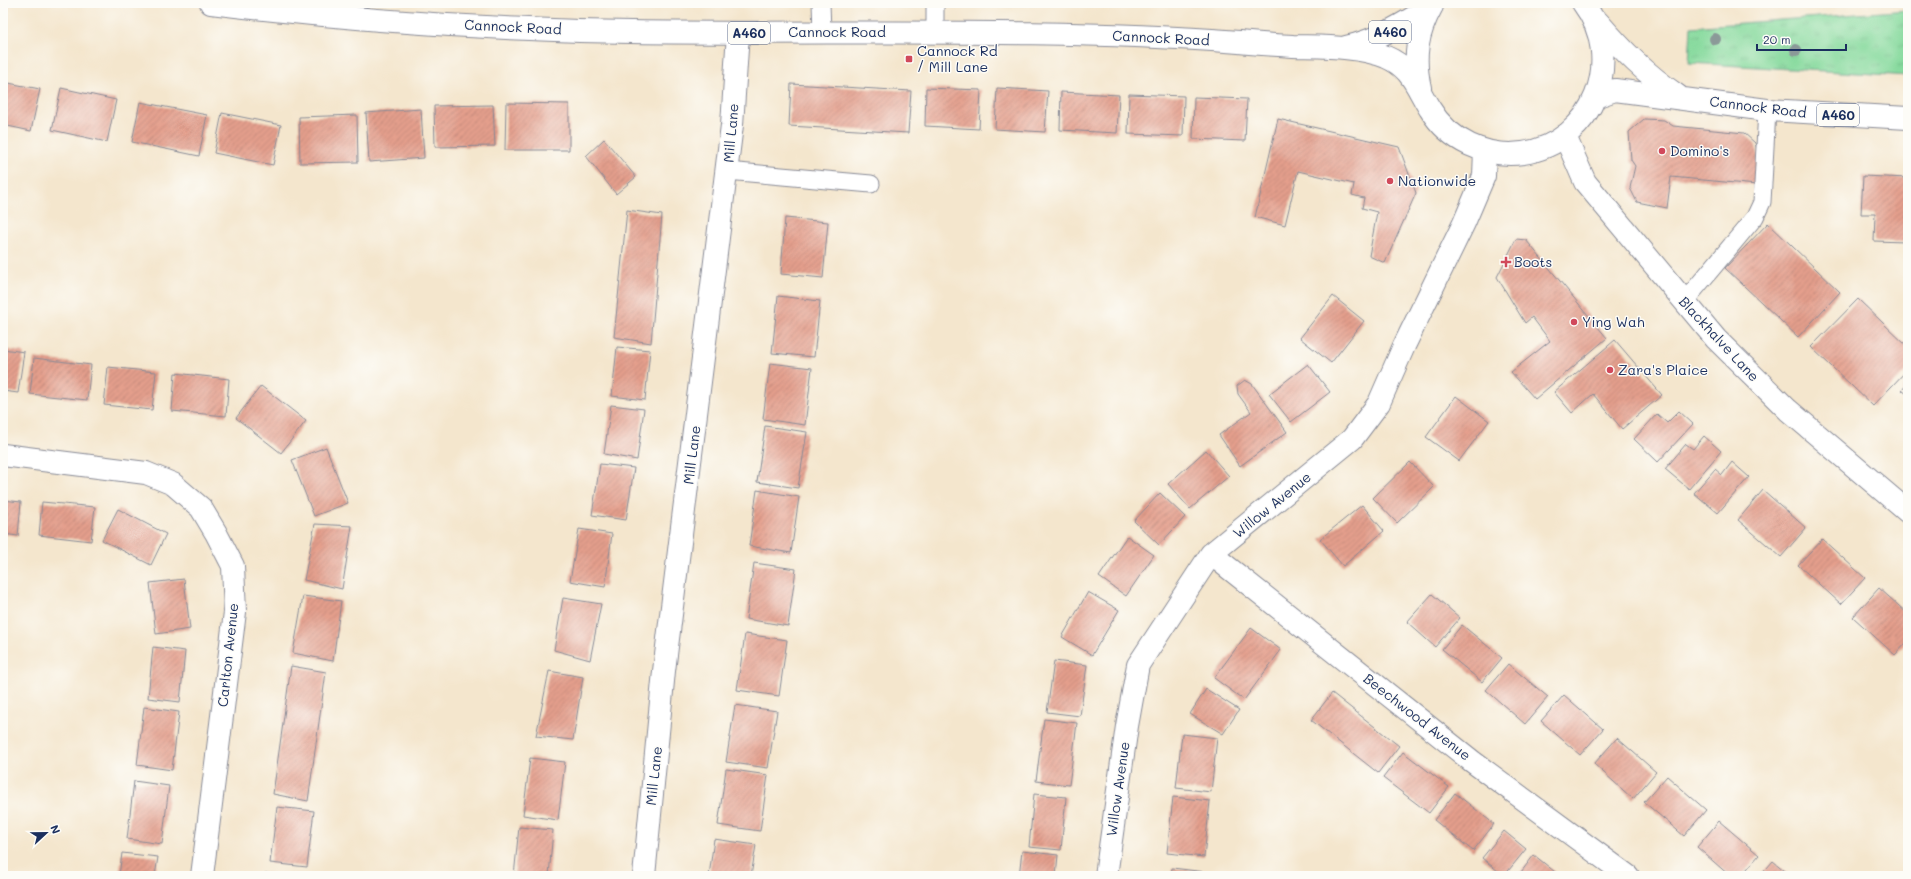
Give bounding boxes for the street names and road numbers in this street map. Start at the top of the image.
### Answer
street label: Cannock Road [464,14,562,39]
road number: A460 [1369,21,1411,43]
road number: A460 [728,22,770,44]
street label: Cannock Road [788,22,886,41]
street label: Cannock Road [1112,25,1210,50]
street label: Cannock Road [1708,91,1808,122]
street label: Mill Lane [718,103,743,163]
road number: A460 [1817,104,1859,126]
street label: Blackhalve Lane [1675,292,1764,385]
street label: Mill Lane [678,424,705,486]
street label: Willow Avenue [1229,467,1315,542]
street label: Carlton Avenue [213,602,242,708]
street label: Beechwood Avenue [1360,669,1475,765]
street label: Willow Avenue [1101,740,1134,838]
street label: Mill Lane [641,745,666,807]

